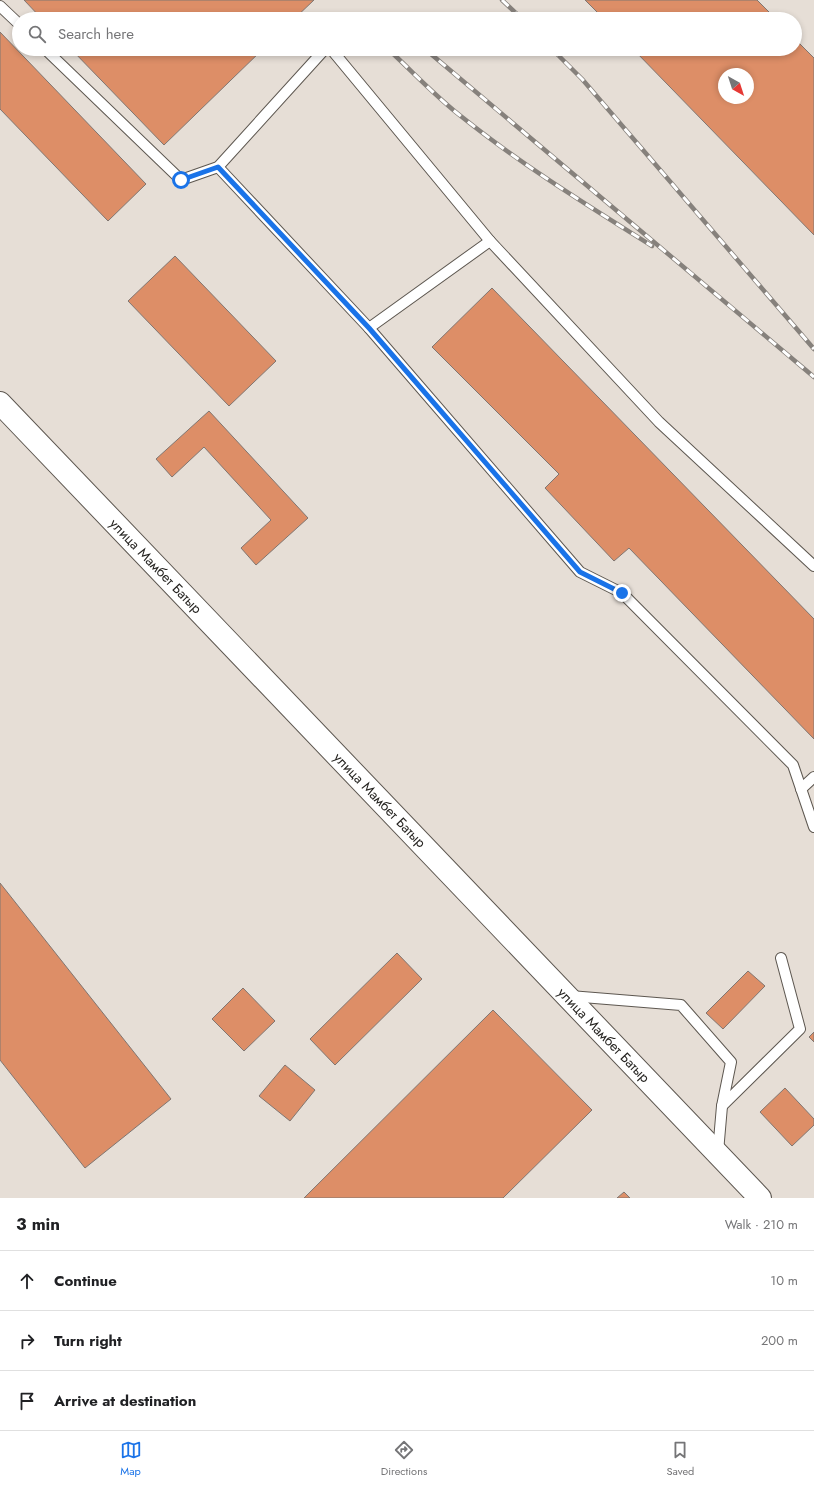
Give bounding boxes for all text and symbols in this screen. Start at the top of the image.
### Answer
search box [12,12,802,56]
icon: search [26,23,48,45]
text: Search here [58,23,134,45]
north arrow [718,68,754,104]
route start [172,171,190,189]
street label: улица Мамбет Батыр [105,514,207,618]
route end [613,584,631,602]
street label: улица Мамбет Батыр [329,748,431,852]
street label: улица Мамбет Батыр [553,983,655,1087]
text: 3 min [16,1212,60,1236]
text: Walk · 210 m [725,1215,798,1234]
icon: ahead [16,1270,38,1292]
text: Continue [54,1270,117,1292]
text: 10 m [770,1271,798,1290]
icon: right [16,1330,38,1352]
text: Turn right [54,1330,122,1352]
text: 200 m [761,1331,798,1350]
icon: arrive [16,1390,38,1412]
text: Arrive at destination [54,1390,196,1412]
tab: Map [120,1439,142,1479]
tab: Directions [381,1439,427,1479]
tab: Saved [667,1439,694,1479]

